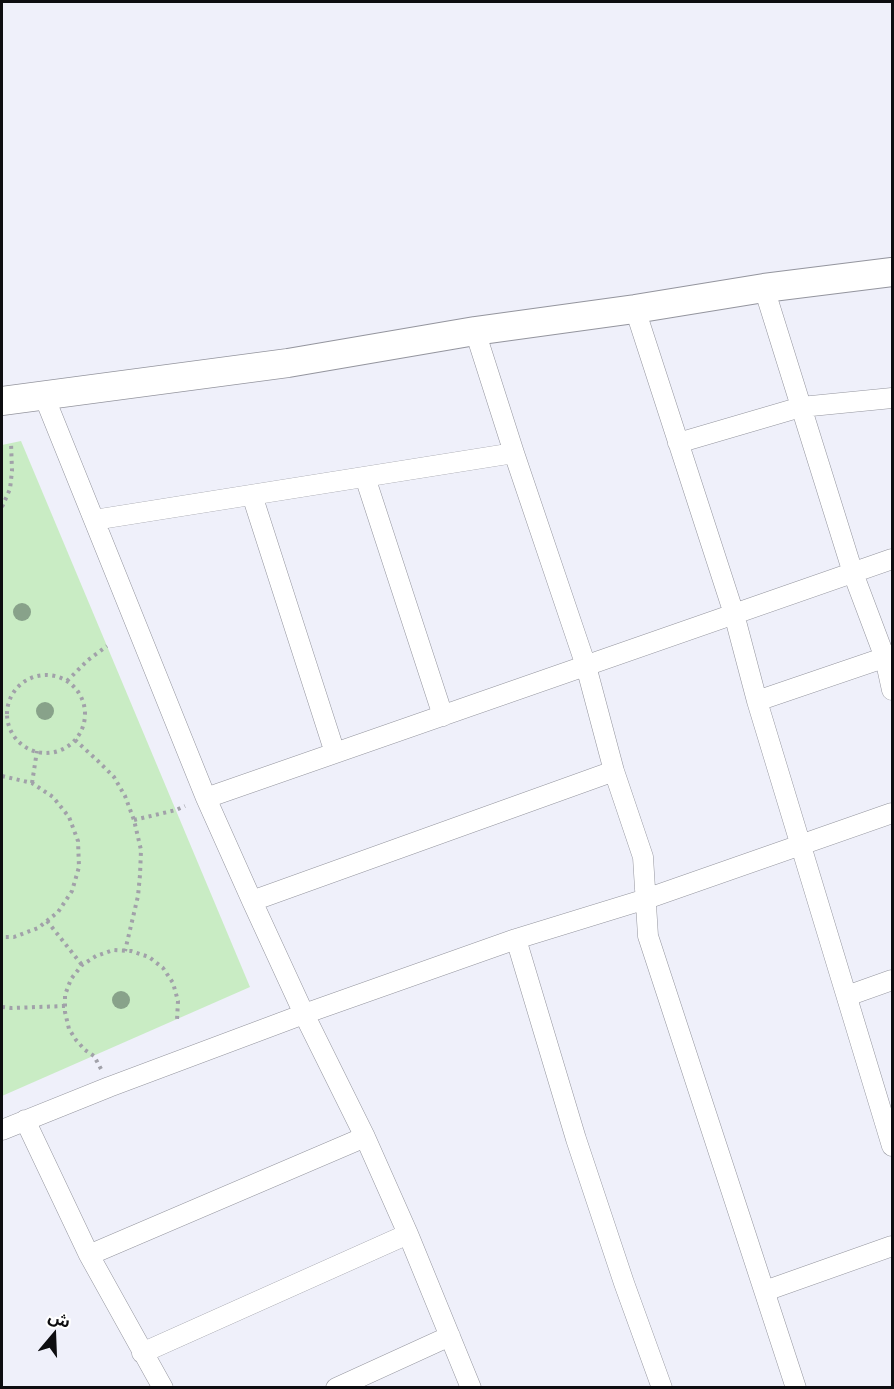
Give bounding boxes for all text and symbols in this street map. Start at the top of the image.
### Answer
text: ش [46,1303,74,1333]
north arrow [24,1305,84,1365]

